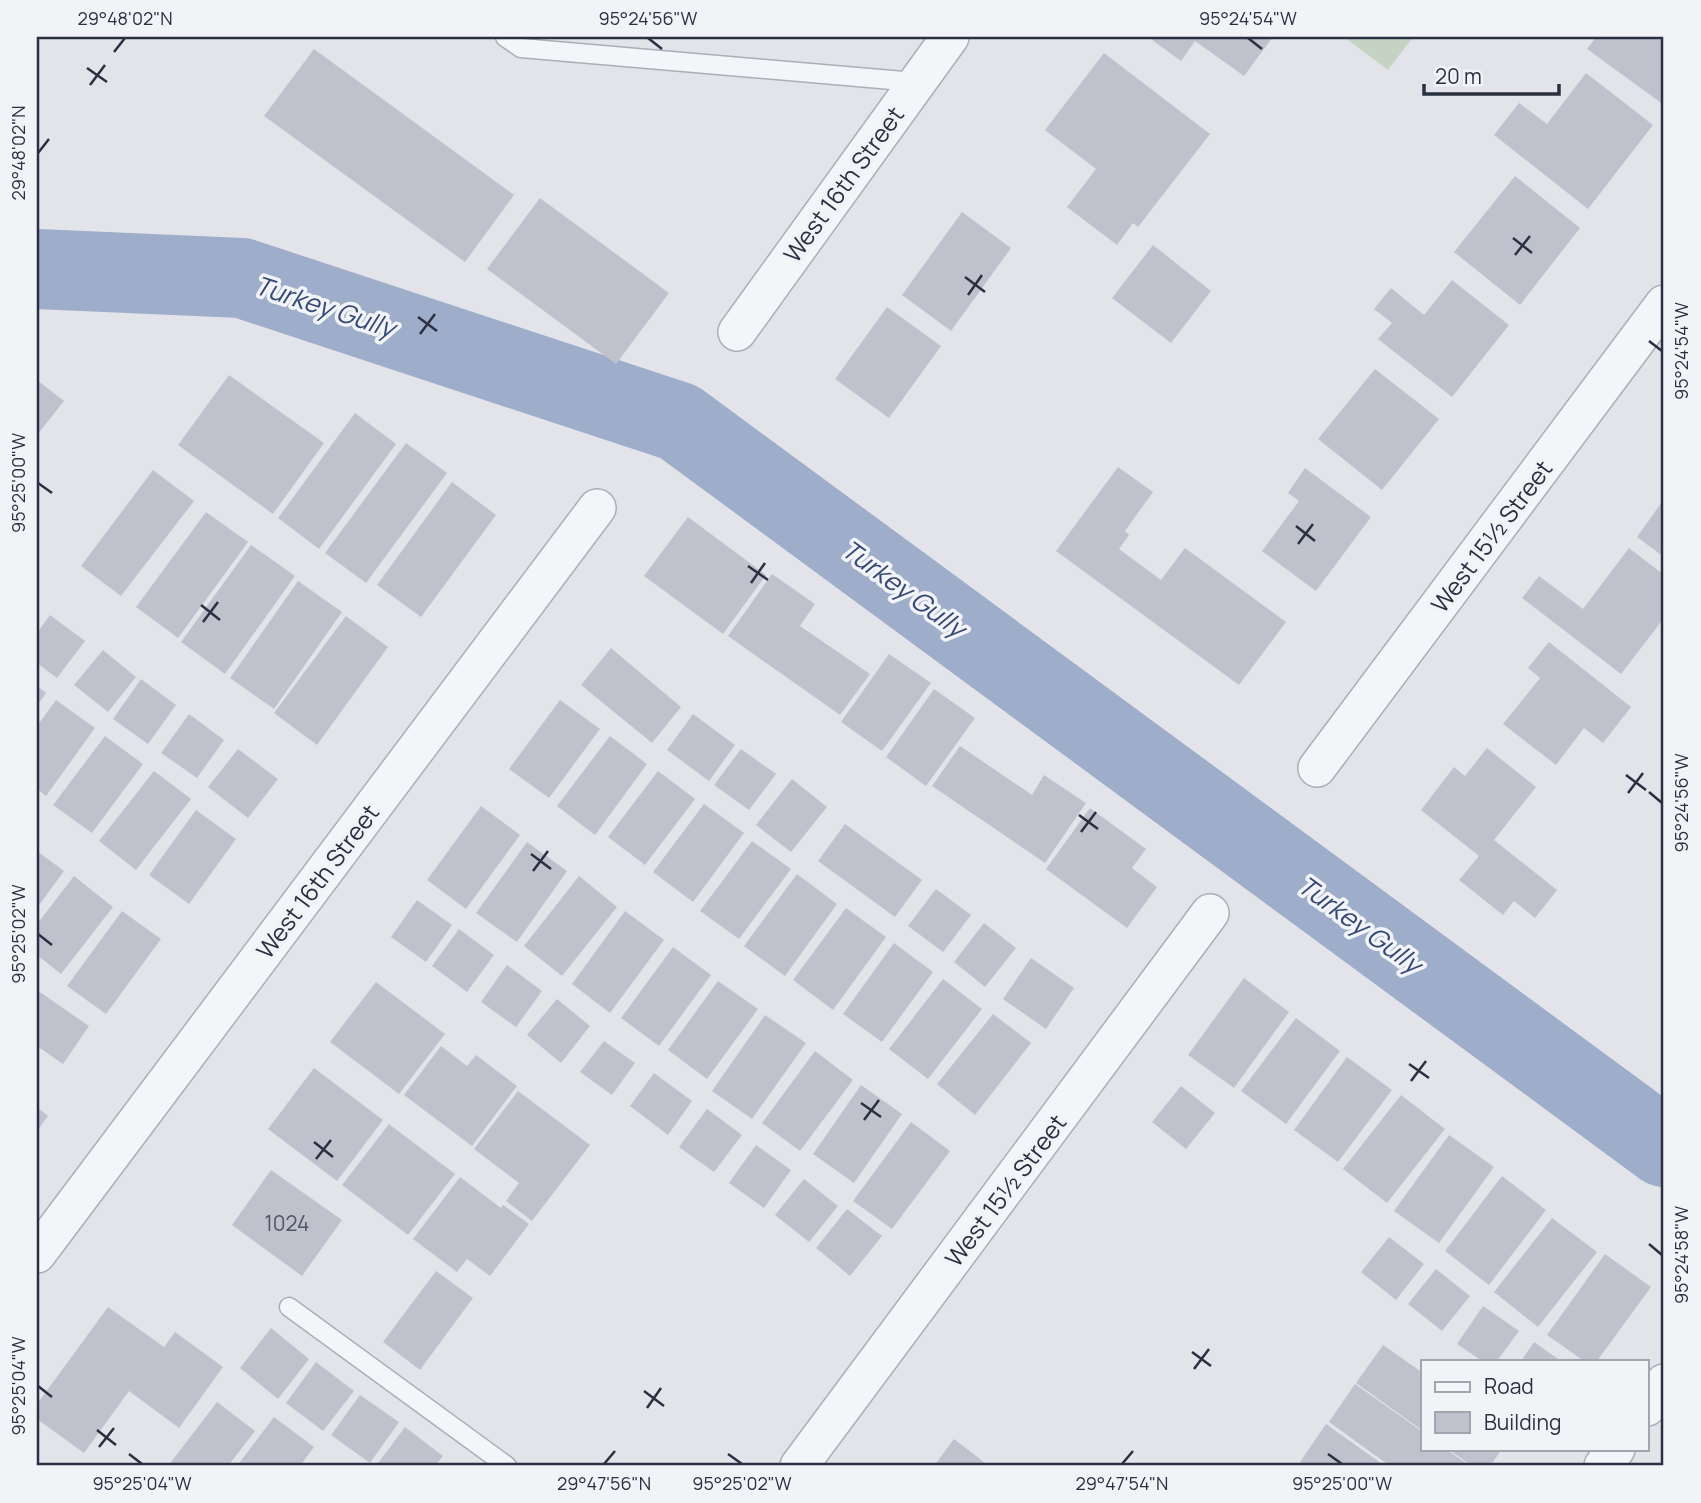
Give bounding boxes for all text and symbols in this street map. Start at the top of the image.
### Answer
text: 29°48'02"N [77,6,173,30]
text: 95°24'56"W [599,6,698,30]
text: 95°24'54"W [1199,6,1297,30]
scale bar [1424,52,1559,96]
text: 20 m [1435,62,1482,90]
street label: West 16th Street [775,99,911,269]
text: 29°48'02"N [6,105,30,201]
water label: Turkey Gully [250,266,403,347]
text: 95°24'54"W [1669,302,1693,400]
text: 95°25'00"W [6,433,30,533]
street label: West 15½ Street [1423,453,1559,619]
water label: Turkey Gully [835,531,976,647]
text: 95°24'56"W [1669,753,1693,852]
street label: West 16th Street [248,797,386,965]
water label: Turkey Gully [1291,867,1432,983]
text: 95°25'02"W [6,884,30,984]
street label: West 15½ Street [937,1107,1073,1273]
text: 95°24'58"W [1669,1206,1693,1304]
house number: 1024 [265,1209,309,1237]
text: 95°25'04"W [6,1336,30,1436]
legend [1421,1360,1648,1450]
text: Road [1484,1372,1534,1400]
text: Building [1484,1408,1561,1436]
text: 95°25'04"W [92,1471,192,1495]
text: 29°47'56"N [557,1471,651,1495]
text: 95°25'02"W [692,1471,792,1495]
text: 29°47'54"N [1076,1471,1168,1495]
text: 95°25'00"W [1292,1471,1392,1495]

